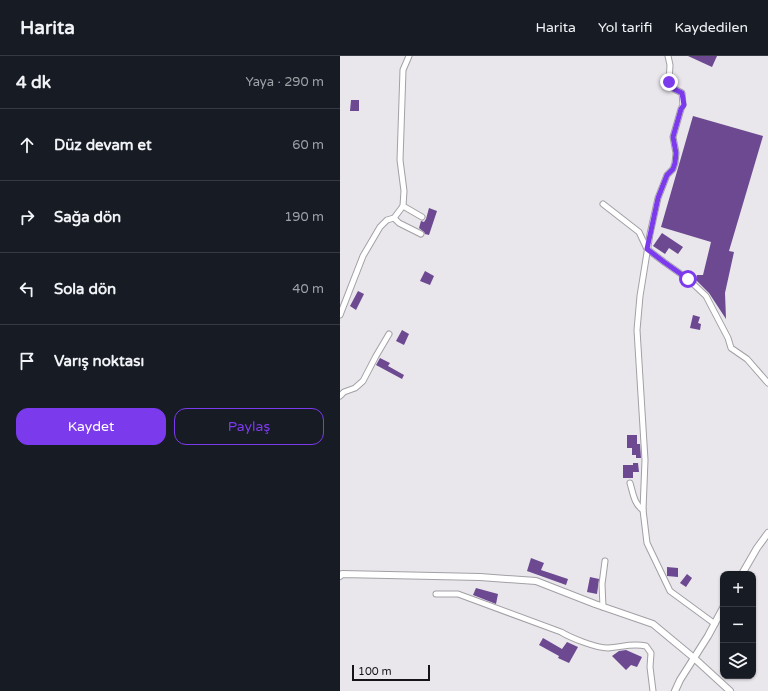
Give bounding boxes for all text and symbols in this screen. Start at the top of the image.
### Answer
text: Harita [20,17,75,39]
text: Harita [535,19,576,36]
text: Yol tarifi [598,19,652,36]
text: Kaydedilen [674,19,748,36]
text: 4 dk [16,72,51,93]
route end [660,73,678,91]
text: Yaya · 290 m [245,74,324,90]
icon: ahead [16,134,38,156]
text: Düz devam et [54,136,152,154]
text: 60 m [292,137,324,153]
icon: right [16,206,38,228]
text: Sağa dön [54,208,121,226]
text: 190 m [284,209,324,225]
route start [679,270,697,288]
icon: left [16,278,38,300]
text: Sola dön [54,280,116,298]
text: 40 m [292,281,324,297]
icon: arrive [16,350,38,372]
text: Varış noktası [54,352,144,370]
button: Kaydet [16,408,166,445]
button: Paylaş [174,408,324,445]
map controls [720,571,756,679]
button: + [720,571,756,607]
button: − [720,607,756,643]
button: layers [720,643,756,679]
scale bar [352,663,430,682]
text: 100 m [358,665,392,678]

